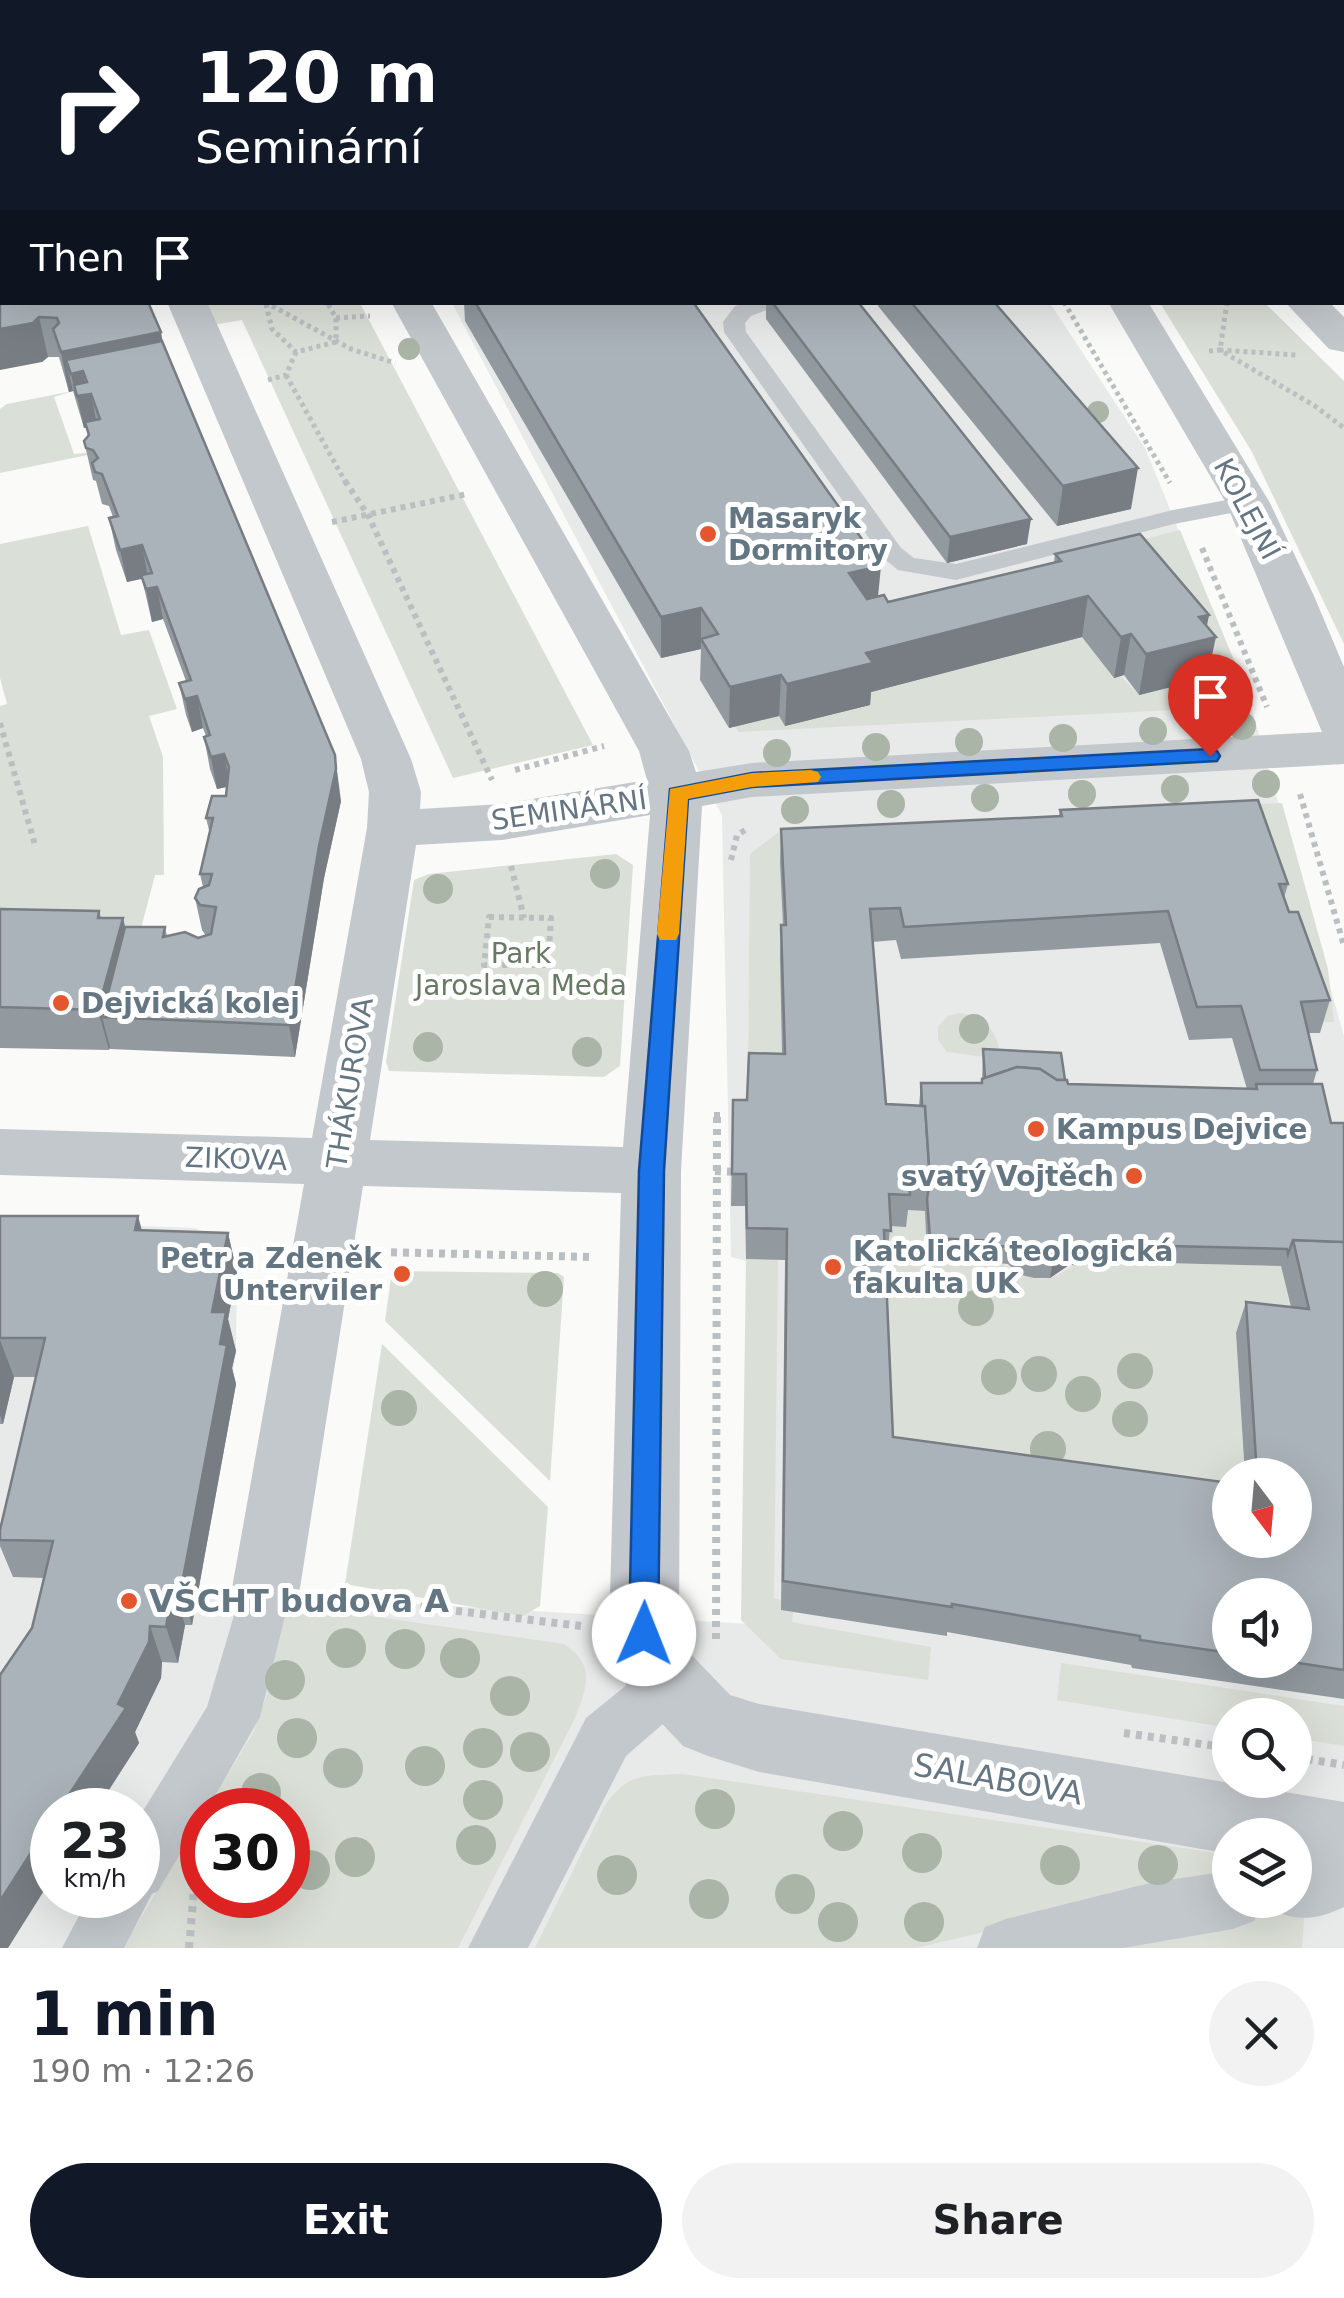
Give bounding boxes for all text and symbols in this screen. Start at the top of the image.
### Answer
text: 120 m [195,37,438,119]
icon: right [30,40,160,170]
text: Seminární [195,121,422,174]
icon: arrive [145,230,200,285]
text: Then [30,236,125,280]
street label: KOLEJNÍ [1207,452,1288,565]
place label: Masaryk Dormitory [728,502,888,567]
marker: Masaryk Dormitory [697,523,719,545]
pin [1168,654,1253,757]
icon: arrive [1183,669,1238,724]
street label: SEMINÁRNÍ [489,782,649,837]
park label: Park Jaroslava Meda [413,937,627,1002]
place label: Dejvická kolej [81,987,300,1020]
marker: Dejvická kolej [50,992,72,1014]
street label: THÁKUROVA [319,995,380,1172]
place label: Kampus Dejvice [1056,1113,1307,1146]
marker: Kampus Dejvice [1025,1118,1047,1140]
street label: ZIKOVA [184,1141,288,1177]
place label: svatý Vojtěch [901,1160,1114,1193]
marker: svatý Vojtěch [1123,1165,1145,1187]
place label: Katolická teologická fakulta UK [853,1235,1173,1300]
place label: Petr a Zdeněk Unterviler [160,1242,383,1307]
marker: Katolická teologická fakulta UK [822,1256,844,1278]
marker: Petr a Zdeněk Unterviler [391,1263,413,1285]
north arrow [1212,1458,1312,1558]
map controls [1212,1458,1312,1918]
button: sound [1212,1578,1312,1678]
place label: VŠCHT budova A [149,1581,449,1620]
position arrow [592,1582,696,1686]
marker: VŠCHT budova A [118,1590,140,1612]
button: search [1212,1698,1312,1798]
street label: SALABOVA [910,1745,1086,1813]
speed limit sign: 30 [180,1788,310,1918]
text: 23 [60,1812,130,1870]
button: layers [1212,1818,1312,1918]
text: km/h [63,1864,127,1893]
text: 1 min [30,1979,218,2049]
button: close [1209,1981,1314,2086]
text: 190 m · 12:26 [30,2052,255,2090]
button: Exit [30,2163,662,2278]
button: Share [682,2163,1314,2278]

